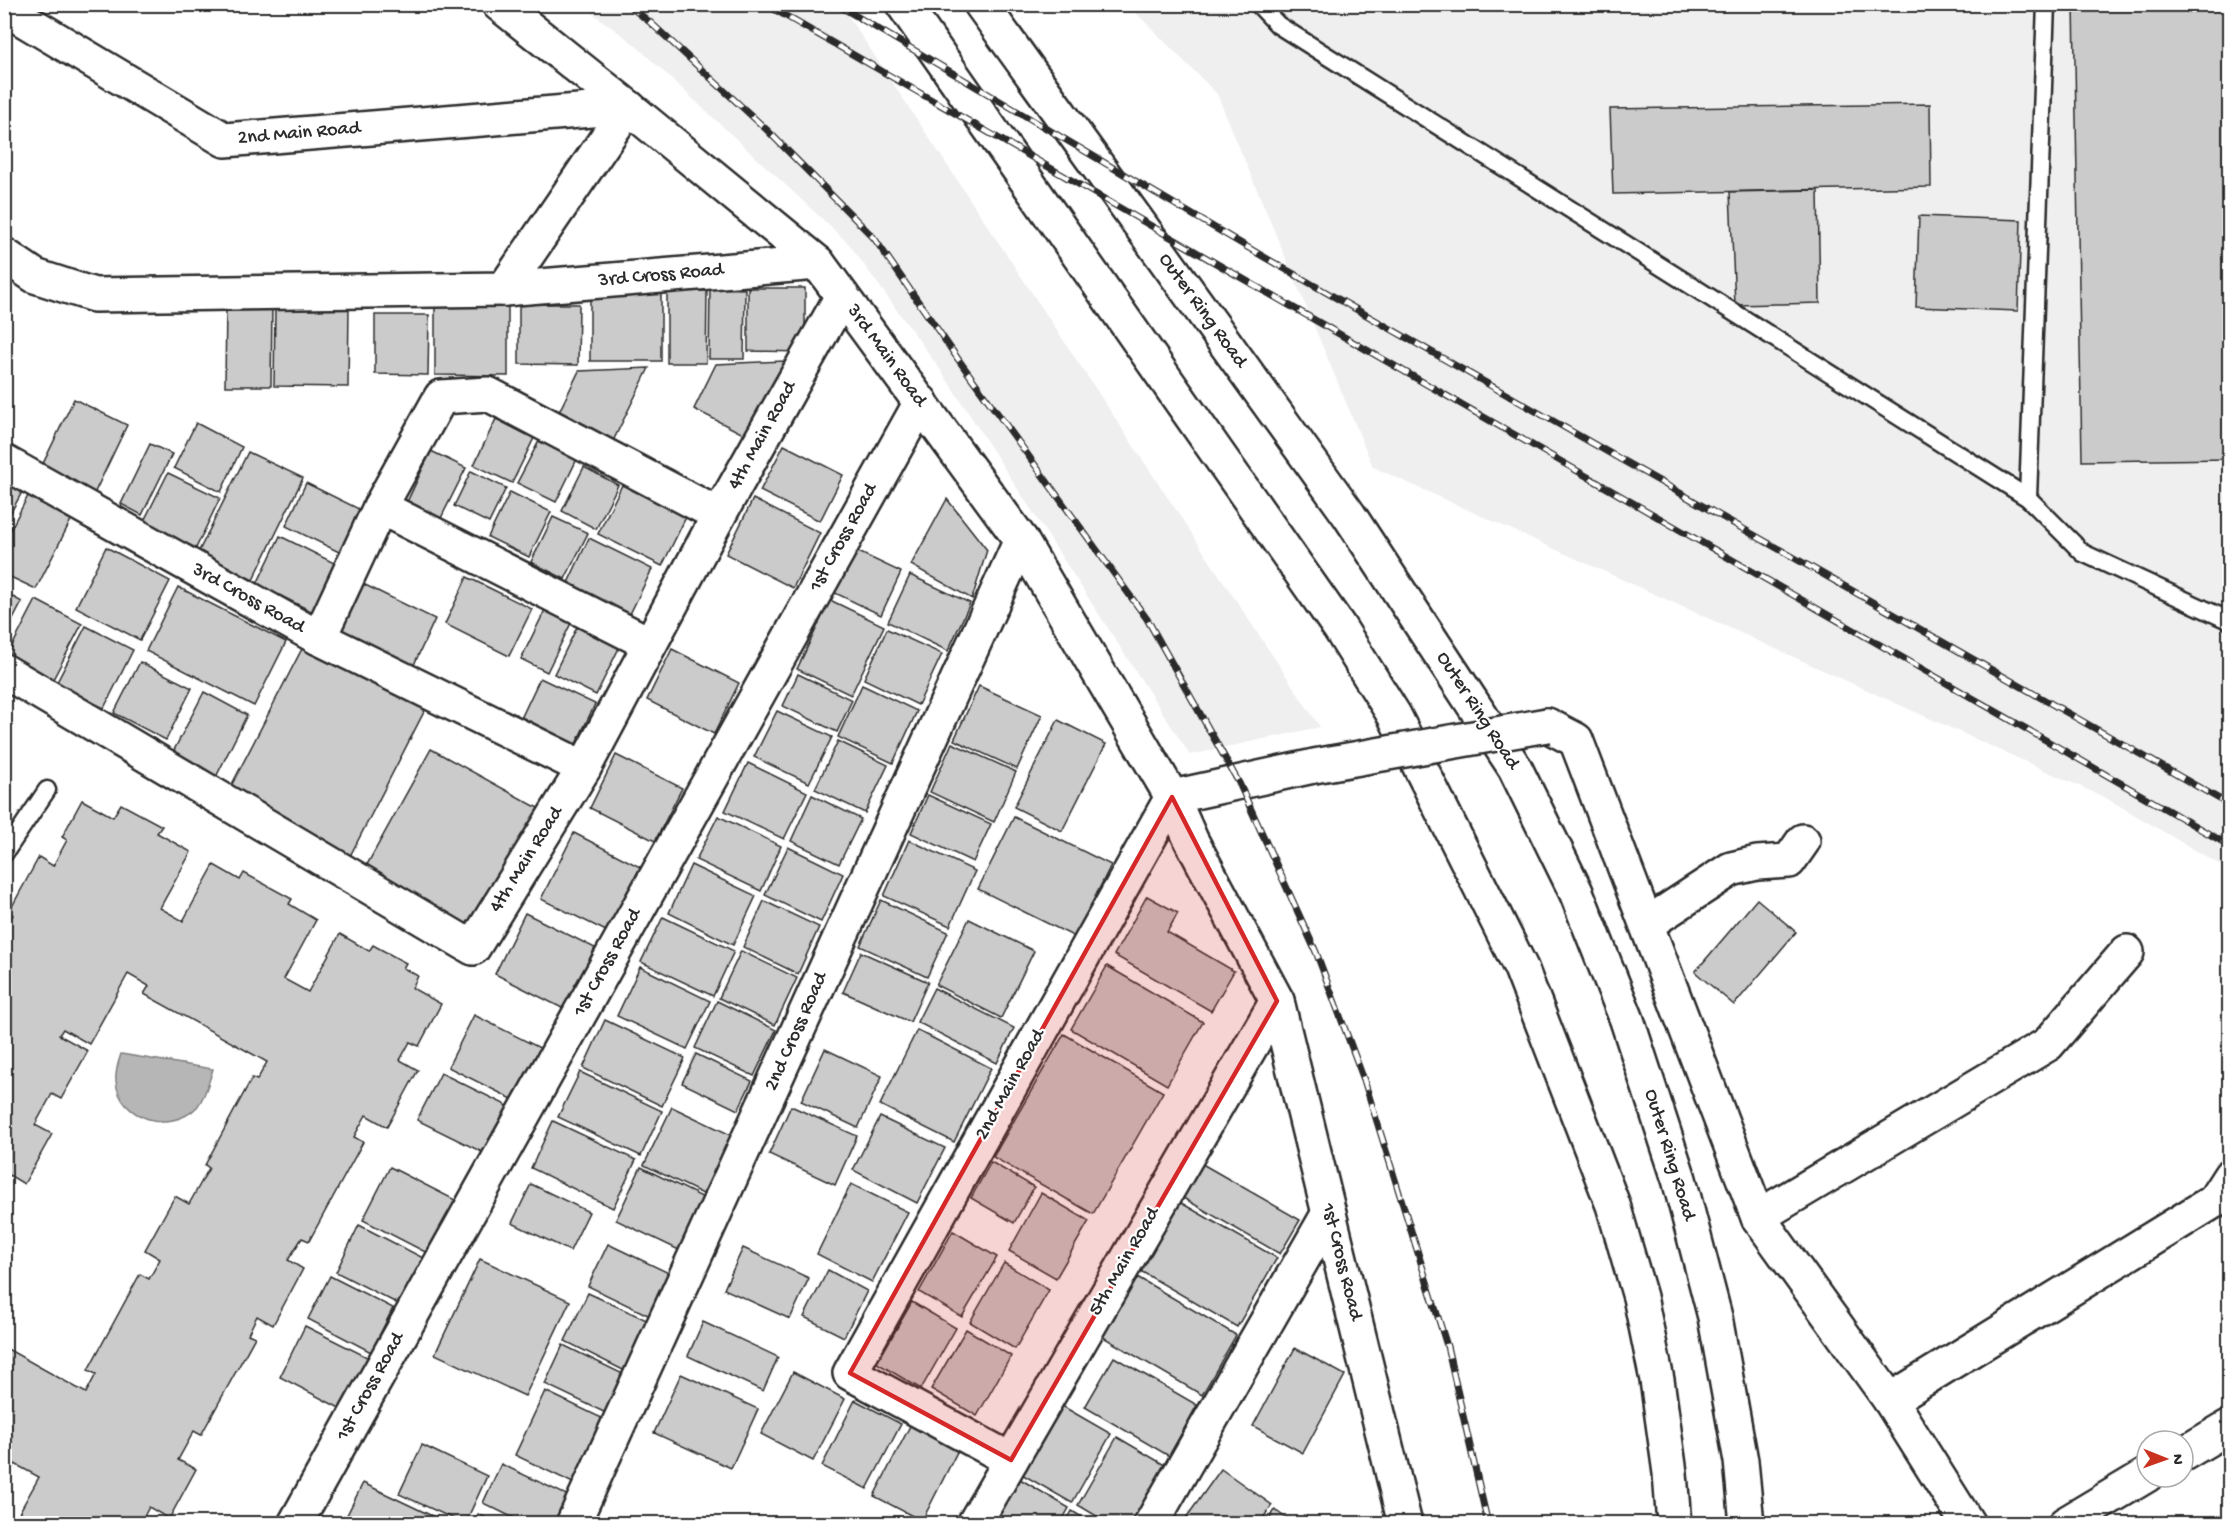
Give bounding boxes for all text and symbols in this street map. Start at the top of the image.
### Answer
street label: 2nd Main Road [237,117,364,151]
street label: Outer Ring Road [1153,249,1253,375]
street label: 3rd Cross Road [597,259,727,293]
street label: 3rd Main Road [841,299,932,414]
street label: 4th Main Road [724,376,803,494]
street label: 1st Cross Road [804,478,884,597]
street label: 3rd Cross Road [187,558,310,641]
street label: Outer Ring Road [1430,648,1525,776]
street label: 4th Main Road [485,801,570,917]
street label: 1st Cross Road [568,903,648,1022]
street label: 2nd Cross Road [761,967,834,1095]
street label: 2nd Main Road [971,1024,1052,1144]
street label: Outer Ring Road [1638,1087,1701,1225]
street label: 1st Cross Road [1315,1200,1367,1325]
street label: 5th Main Road [1085,1202,1166,1320]
street label: 1st Cross Road [331,1327,411,1446]
north arrow [2135,1429,2195,1489]
text: N [2167,1454,2186,1465]

